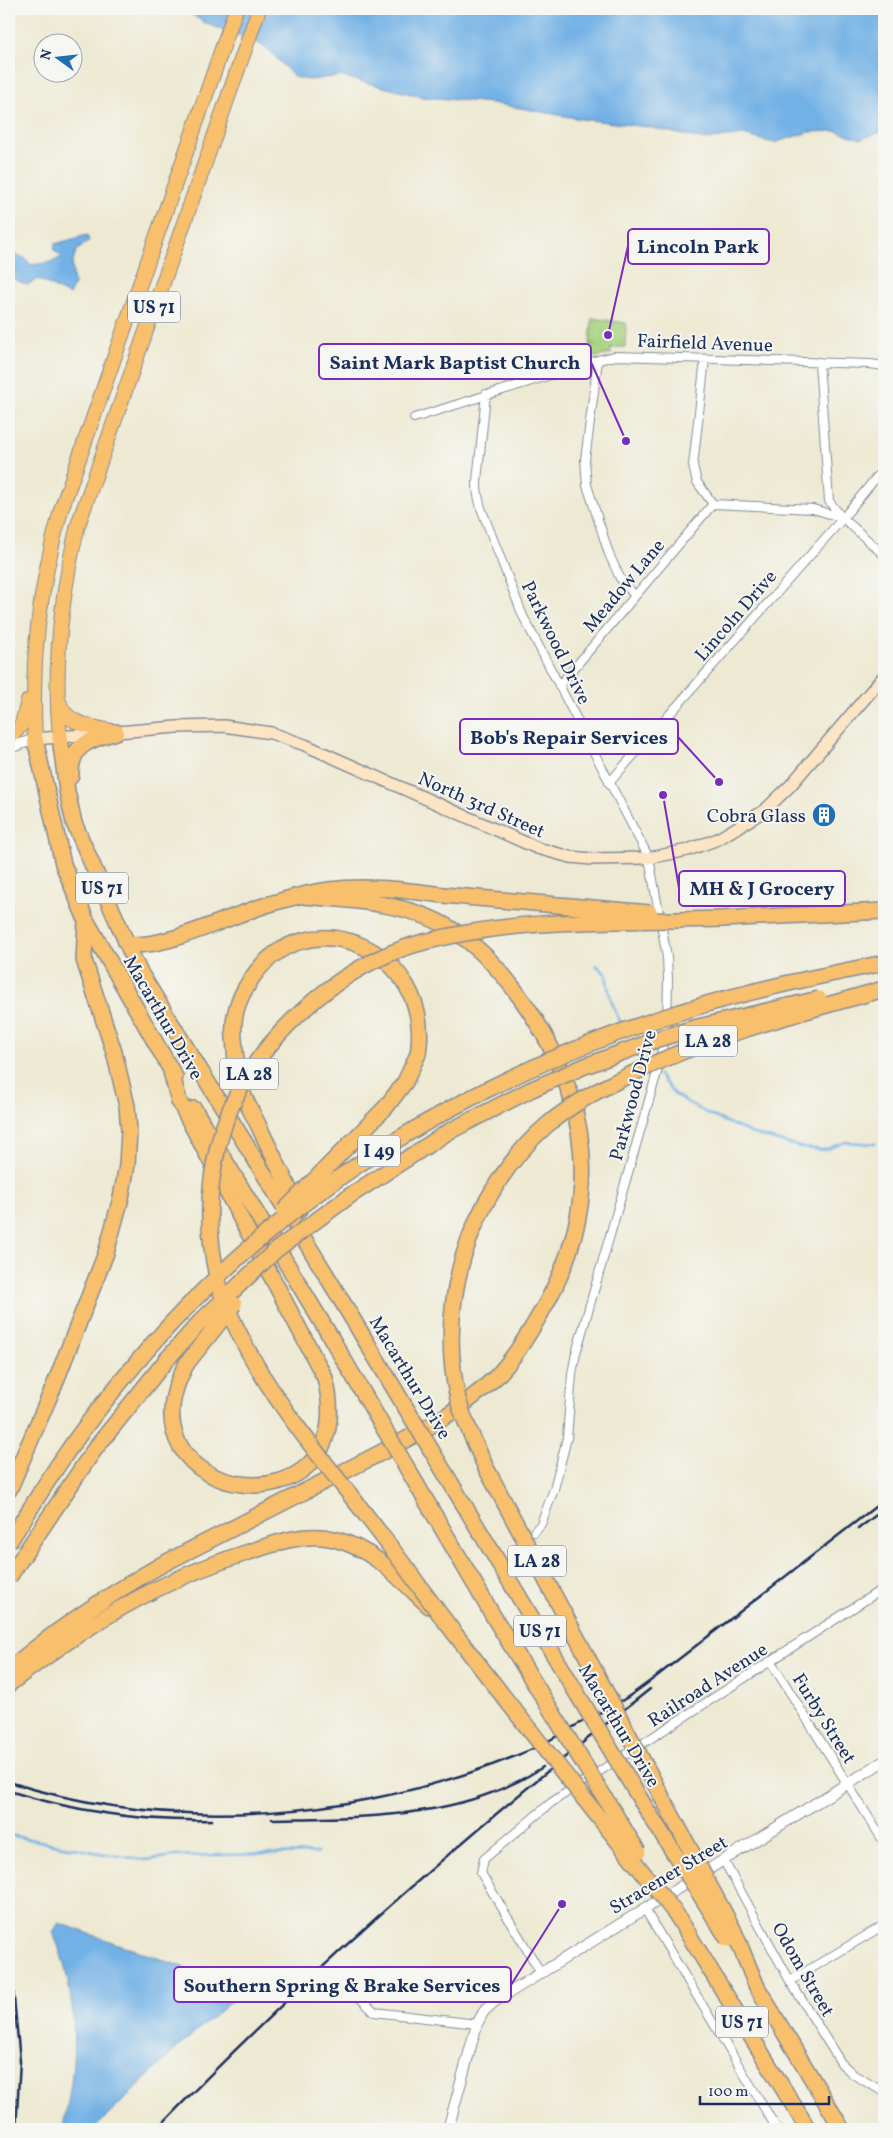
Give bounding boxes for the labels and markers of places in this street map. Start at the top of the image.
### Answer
callout: Lincoln Park [628,229,769,264]
callout: Saint Mark Baptist Church [319,344,591,379]
callout: Bob's Repair Services [460,719,678,754]
building icon: Cobra Glass [811,802,837,828]
place label: Cobra Glass [707,804,806,830]
callout: MH & J Grocery [679,871,845,906]
callout: Southern Spring & Brake Services [174,1967,511,2002]

